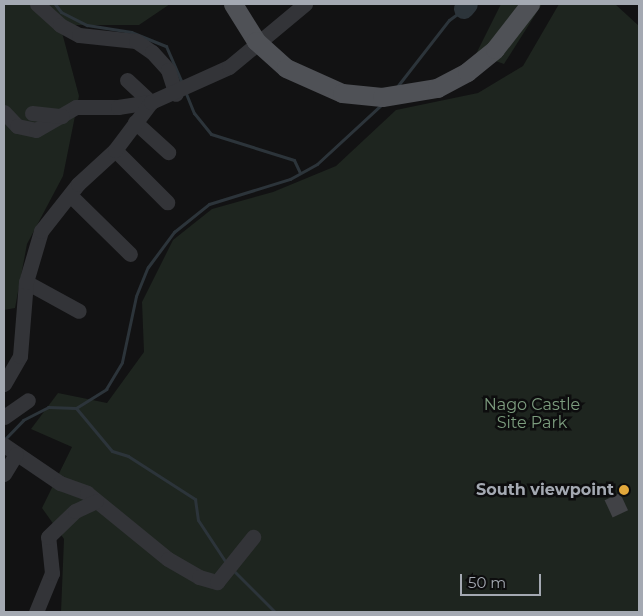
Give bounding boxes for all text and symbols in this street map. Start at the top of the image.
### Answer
park label: Nago Castle Site Park [484,395,580,433]
place label: South viewpoint [476,480,614,500]
marker: South viewpoint [618,484,630,496]
scale bar [463,564,544,596]
text: 50 m [468,573,506,592]

